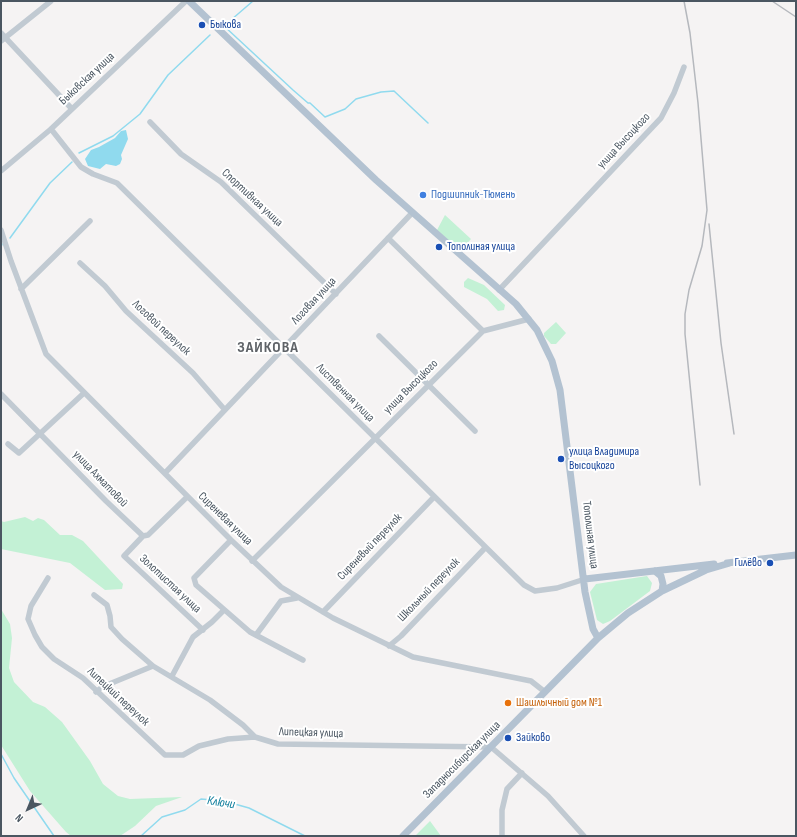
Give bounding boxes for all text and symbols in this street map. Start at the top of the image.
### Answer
place label: Быкова [210,18,241,32]
marker: Быкова [197,20,207,30]
street label: Быковская улица [56,50,118,108]
street label: улица Высоцкого [594,110,654,172]
street label: Спортивная улица [218,166,286,230]
place label: Подшипник-Тюмень [431,188,515,202]
marker: Подшипник-Тюмень [418,190,428,200]
place label: Тополиная улица [447,240,515,254]
marker: Тополиная улица [434,242,444,252]
street label: Логовая улица [289,274,339,328]
street label: Логовой переулок [129,297,193,359]
district label: ЗАЙКОВА [237,338,299,358]
street label: улица Высоцкого [381,357,441,417]
street label: Лиственная улица [313,361,377,425]
place label: улица Владимира Высоцкого [569,445,639,473]
street label: улица Ахматовой [69,448,131,510]
marker: улица Владимира Высоцкого [556,454,566,464]
street label: Сиреневая улица [195,489,255,549]
street label: Тополиная улица [579,500,601,570]
street label: Сиреневый переулок [335,511,405,583]
street label: Золотистая улица [136,552,204,616]
street label: Школьный переулок [395,555,463,625]
place label: Гилёво [734,556,762,570]
marker: Гилёво [765,558,775,568]
street label: Липецкий переулок [84,665,152,729]
place label: Шашлычный дом №1 [516,696,602,710]
marker: Шашлычный дом №1 [503,698,513,708]
street label: Западносибирская улица [420,718,504,802]
street label: Липецкая улица [279,725,343,741]
place label: Зайково [516,731,550,745]
marker: Зайково [503,733,513,743]
north arrow [8,789,48,829]
water label: Ключи [206,793,236,813]
text: N [13,811,26,825]

